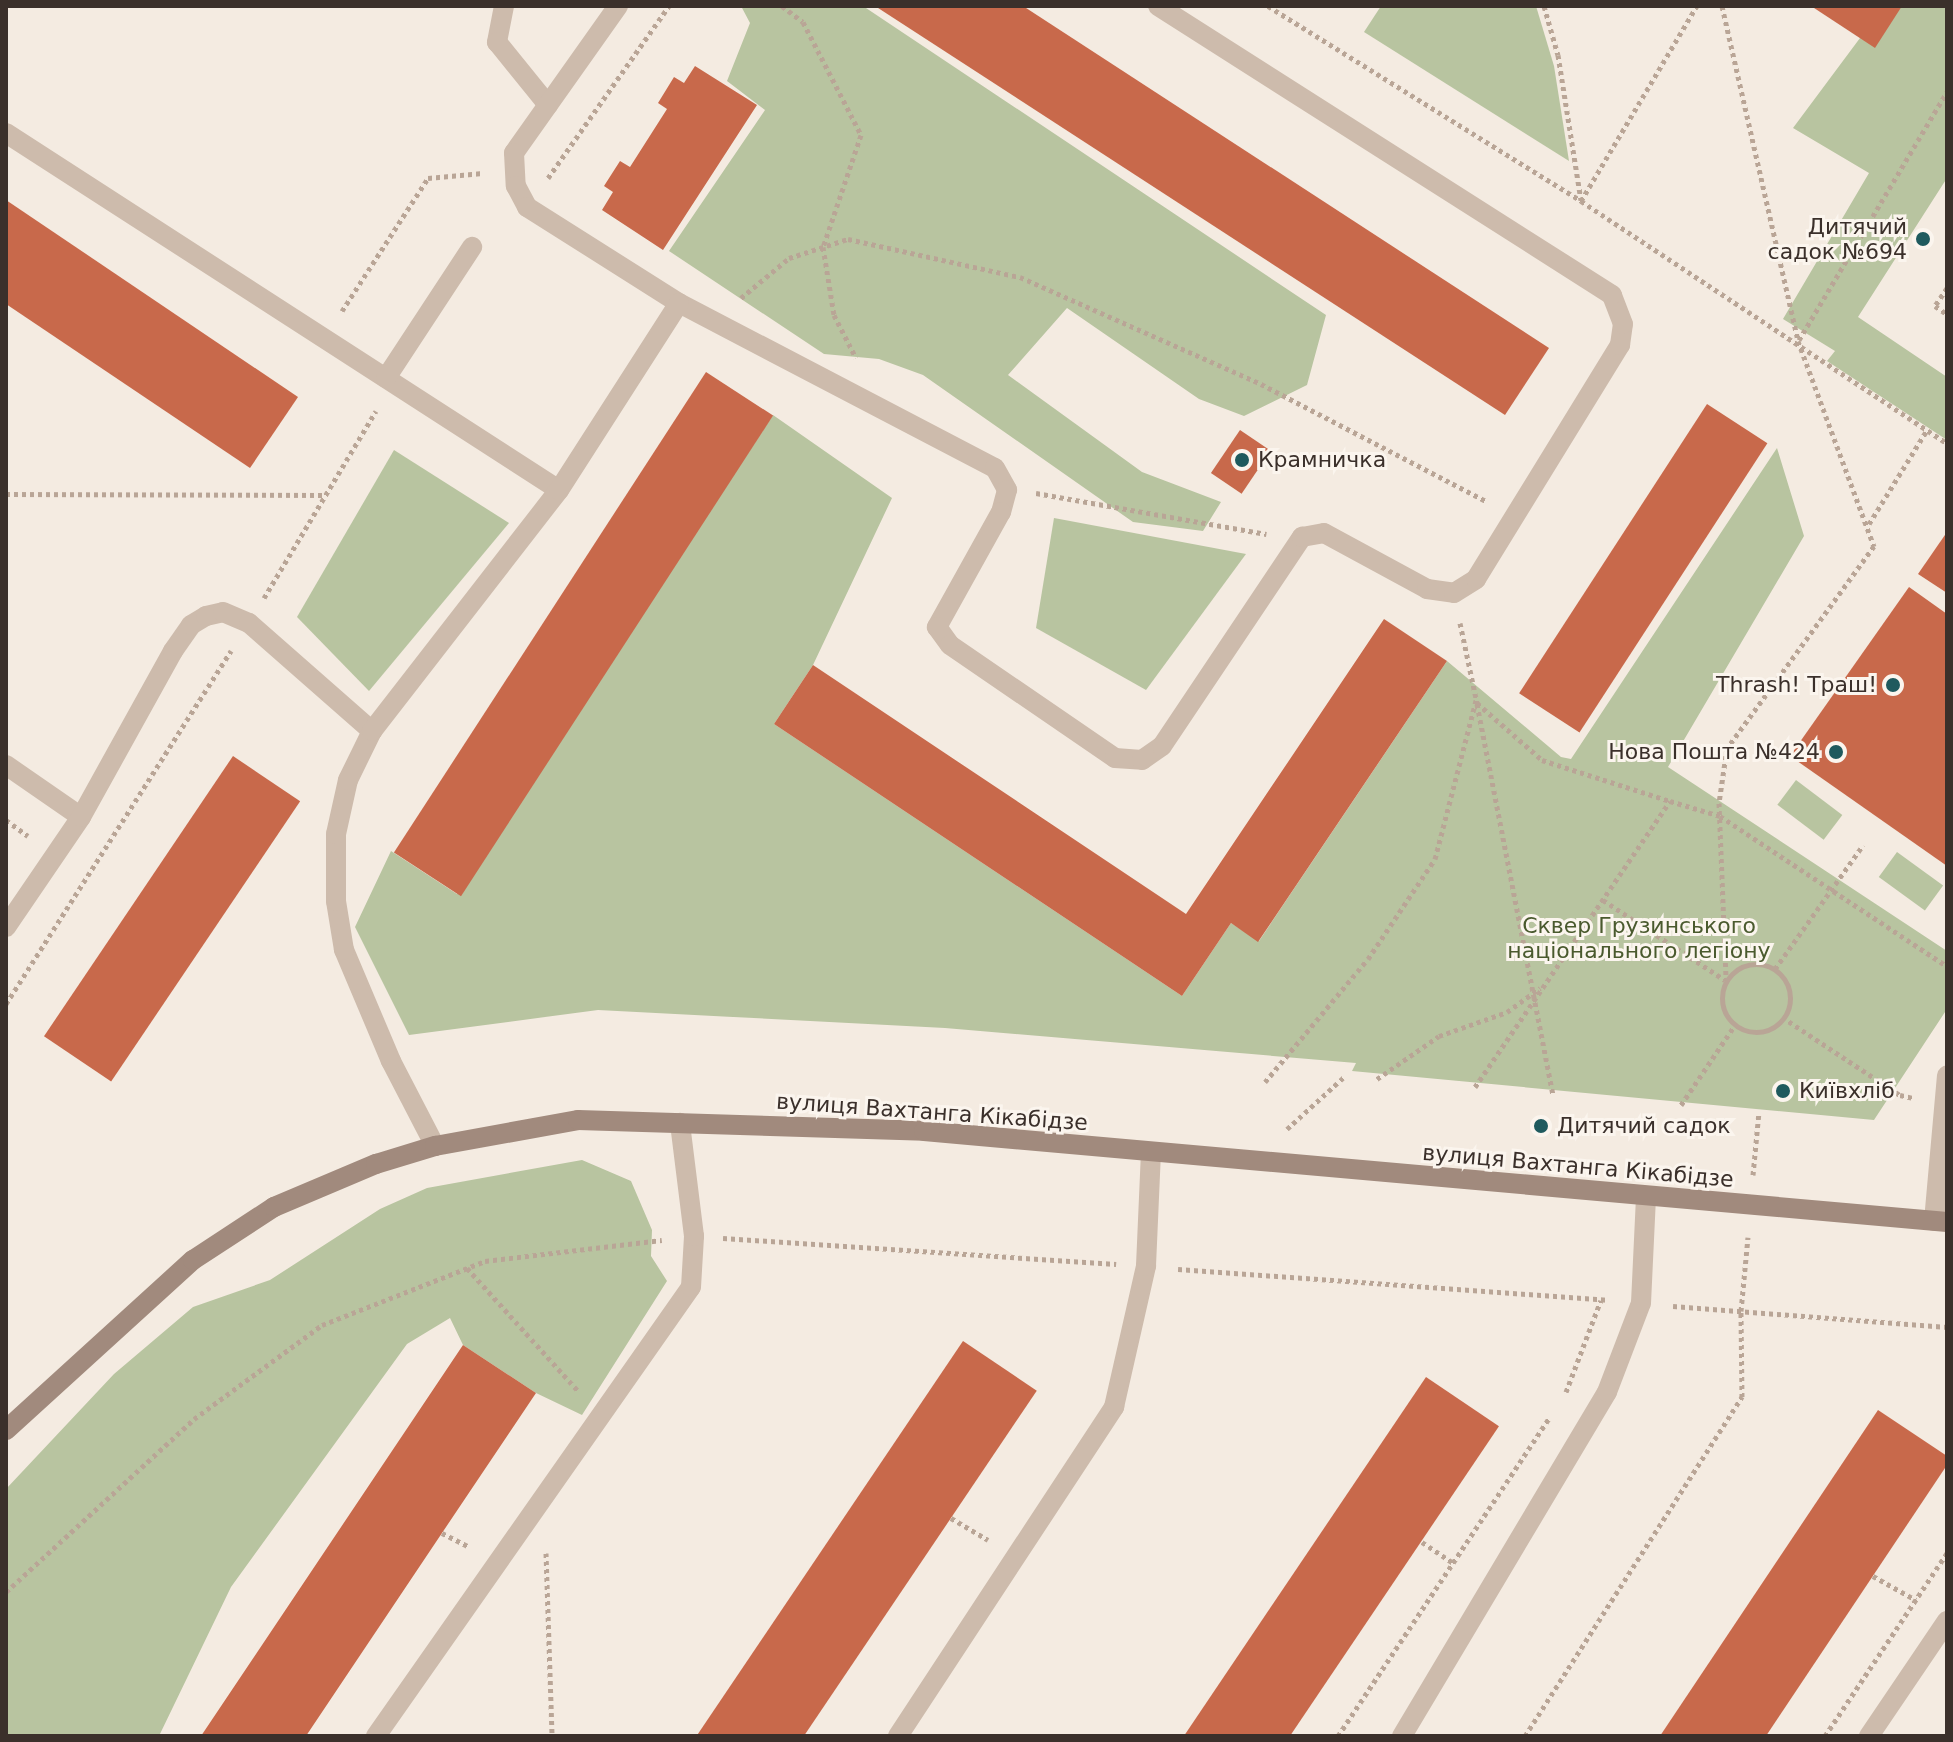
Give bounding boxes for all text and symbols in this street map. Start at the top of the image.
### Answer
place label: Дитячий садок №694 [1768,213,1907,264]
marker: Дитячий садок №694 [1914,230,1932,248]
place label: Крамничка [1258,447,1386,473]
marker: Крамничка [1233,451,1251,469]
place label: Thrash! Траш! [1716,672,1877,698]
marker: Thrash! Траш! [1884,676,1902,694]
place label: Нова Пошта №424 [1608,739,1820,765]
marker: Нова Пошта №424 [1827,743,1845,761]
park label: Сквер Грузинського національного легіону [1507,912,1771,964]
place label: Київхліб [1799,1078,1895,1104]
marker: Київхліб [1774,1082,1792,1100]
street label: вулиця Вахтанга Кікабідзе [775,1088,1089,1136]
place label: Дитячий садок [1557,1113,1731,1139]
marker: Дитячий садок [1532,1117,1550,1135]
street label: вулиця Вахтанга Кікабідзе [1421,1139,1735,1193]

